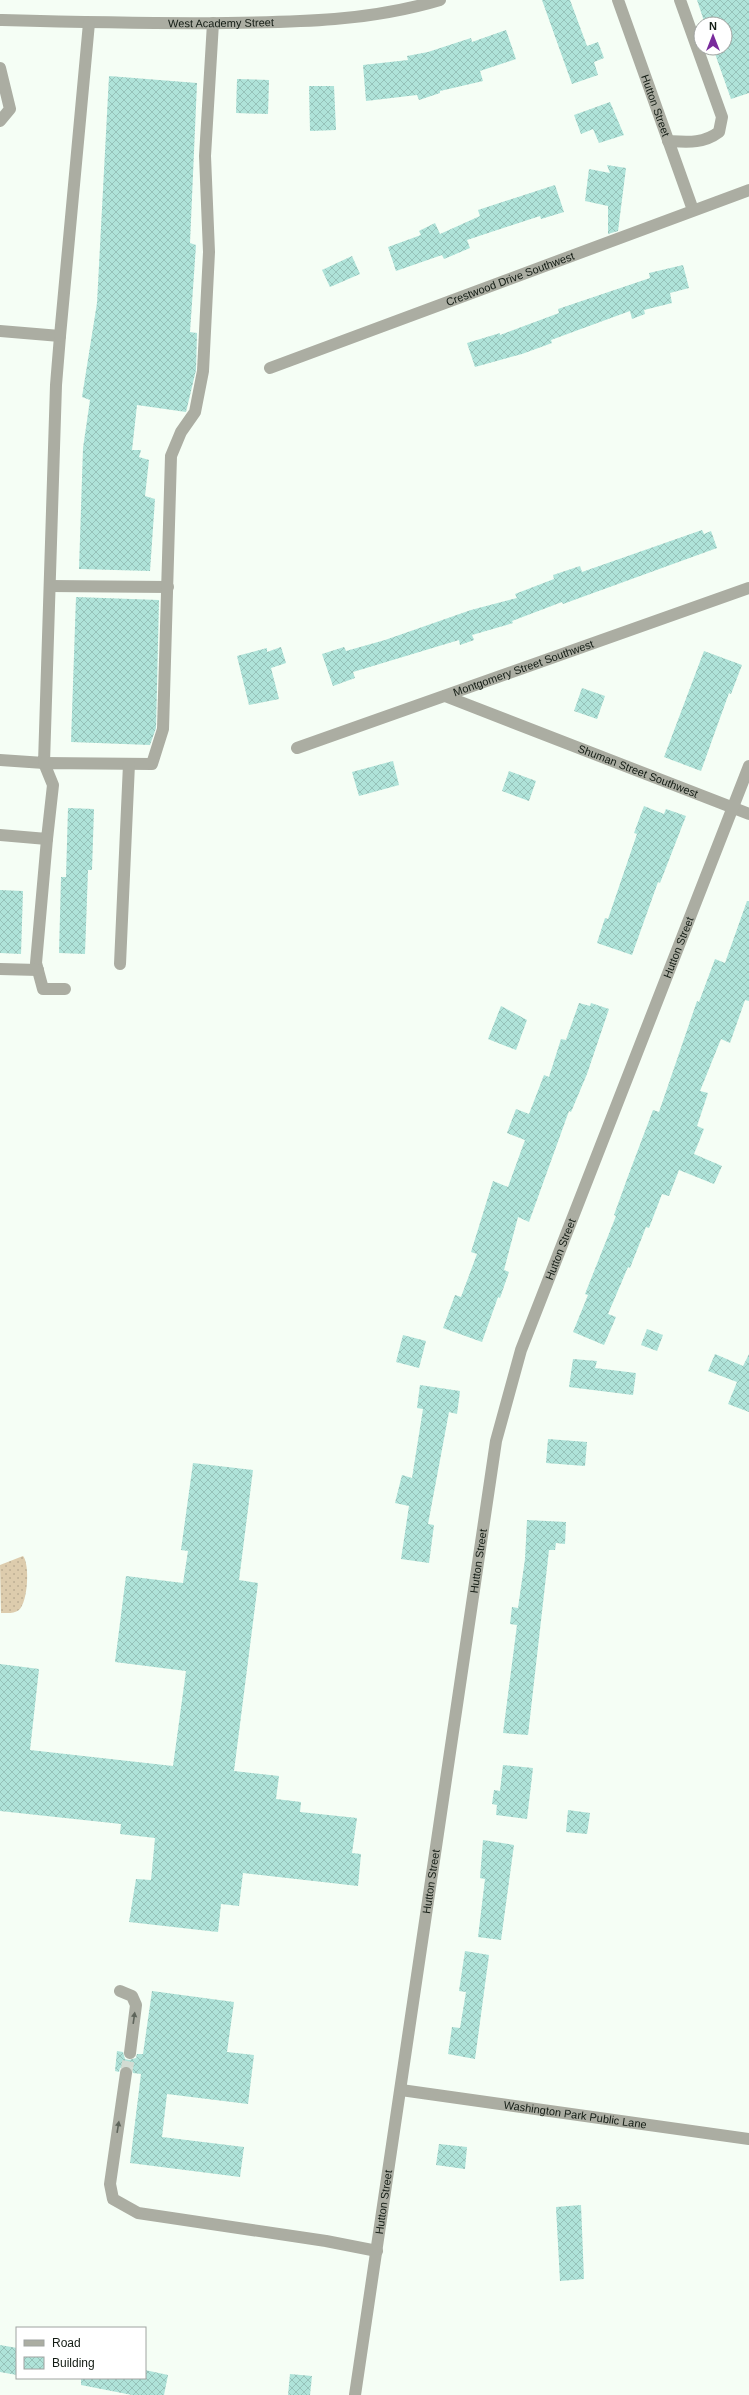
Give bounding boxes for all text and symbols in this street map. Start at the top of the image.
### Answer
street label: West Academy Street [168,16,274,29]
north arrow [693,16,733,56]
text: N [709,20,717,32]
street label: Hutton Street [639,73,672,138]
street label: Crestwood Drive Southwest [444,250,576,308]
street label: Montgomery Street Southwest [451,638,595,698]
street label: Shuman Street Southwest [576,742,700,800]
street label: Hutton Street [661,915,696,980]
street label: Hutton Street [543,1217,578,1282]
street label: Hutton Street [468,1528,489,1594]
street label: Hutton Street [420,1849,442,1915]
one-way arrow [131,2012,137,2024]
street label: Washington Park Public Lane [503,2099,647,2131]
one-way arrow [115,2121,121,2133]
street label: Hutton Street [373,2169,394,2235]
legend [16,2327,146,2379]
text: Road [52,2336,81,2350]
text: Building [52,2356,95,2370]

